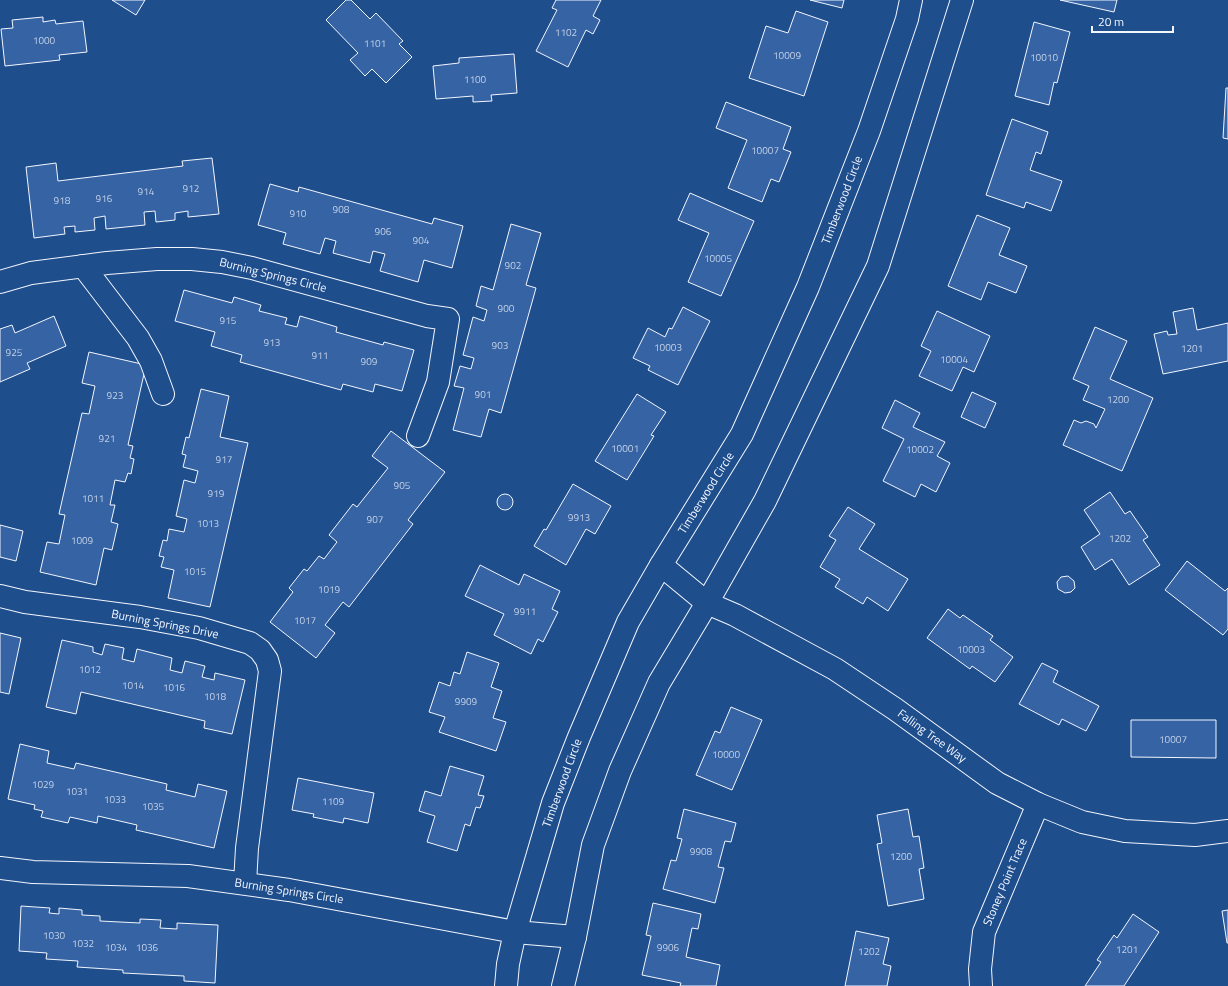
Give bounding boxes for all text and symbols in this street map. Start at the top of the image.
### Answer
scale bar [1092,8,1173,34]
text: 20 m [1098,12,1124,31]
house number: 1102 [555,25,577,40]
house number: 1000 [33,33,56,48]
house number: 1101 [364,36,386,51]
house number: 10009 [773,48,801,63]
house number: 10010 [1030,50,1058,65]
house number: 1100 [464,72,487,87]
house number: 10007 [751,143,779,158]
street label: Timberwood Circle [816,153,867,247]
house number: 912 [183,181,199,196]
house number: 914 [138,184,155,199]
house number: 916 [96,191,113,206]
house number: 918 [54,193,71,208]
house number: 908 [333,202,350,217]
house number: 910 [290,206,307,221]
house number: 906 [375,224,392,239]
house number: 904 [413,233,430,248]
house number: 10005 [704,251,732,266]
street label: Burning Springs Circle [217,252,329,297]
house number: 902 [505,258,521,273]
house number: 900 [498,301,515,316]
house number: 915 [220,313,237,328]
house number: 913 [264,335,280,350]
house number: 903 [492,338,508,353]
house number: 10003 [654,340,682,355]
house number: 1201 [1181,341,1203,356]
house number: 925 [6,345,23,360]
house number: 911 [312,348,328,363]
house number: 10004 [940,352,968,367]
house number: 909 [361,354,378,369]
house number: 901 [475,387,491,402]
house number: 923 [107,388,123,403]
house number: 1200 [1107,392,1130,407]
house number: 921 [99,431,115,446]
house number: 10001 [611,441,639,456]
house number: 10002 [906,442,934,457]
street label: Timberwood Circle [673,448,738,537]
house number: 917 [216,452,232,467]
house number: 905 [394,478,411,493]
house number: 919 [208,486,225,501]
house number: 1011 [82,491,104,506]
house number: 9913 [568,510,590,525]
house number: 907 [367,512,383,527]
house number: 1013 [197,516,219,531]
house number: 1202 [1109,531,1131,546]
house number: 1009 [71,533,94,548]
house number: 1015 [184,564,207,579]
house number: 1019 [318,582,341,597]
street label: Burning Springs Drive [110,604,220,643]
house number: 9911 [514,604,536,619]
house number: 1017 [294,613,316,628]
house number: 10003 [957,642,985,657]
house number: 1012 [79,662,101,677]
house number: 1014 [122,678,145,693]
house number: 1016 [163,680,186,695]
house number: 1018 [204,689,227,704]
house number: 9909 [455,694,478,709]
street label: Falling Tree Way [894,704,971,767]
house number: 10007 [1159,732,1187,747]
street label: Timberwood Circle [537,736,586,830]
house number: 10000 [712,747,740,762]
house number: 1029 [32,777,55,792]
house number: 1031 [66,784,88,799]
house number: 1033 [104,792,126,807]
house number: 1109 [322,794,345,809]
house number: 1035 [142,799,165,814]
street label: Stoney Point Trace [977,835,1032,929]
house number: 9908 [690,844,713,859]
house number: 1200 [890,849,913,864]
street label: Burning Springs Circle [233,873,345,908]
house number: 1030 [43,928,66,943]
house number: 1032 [72,936,94,951]
house number: 1034 [105,940,128,955]
house number: 1036 [136,940,159,955]
house number: 9906 [657,940,680,955]
house number: 1201 [1116,942,1138,957]
house number: 1202 [858,944,880,959]

